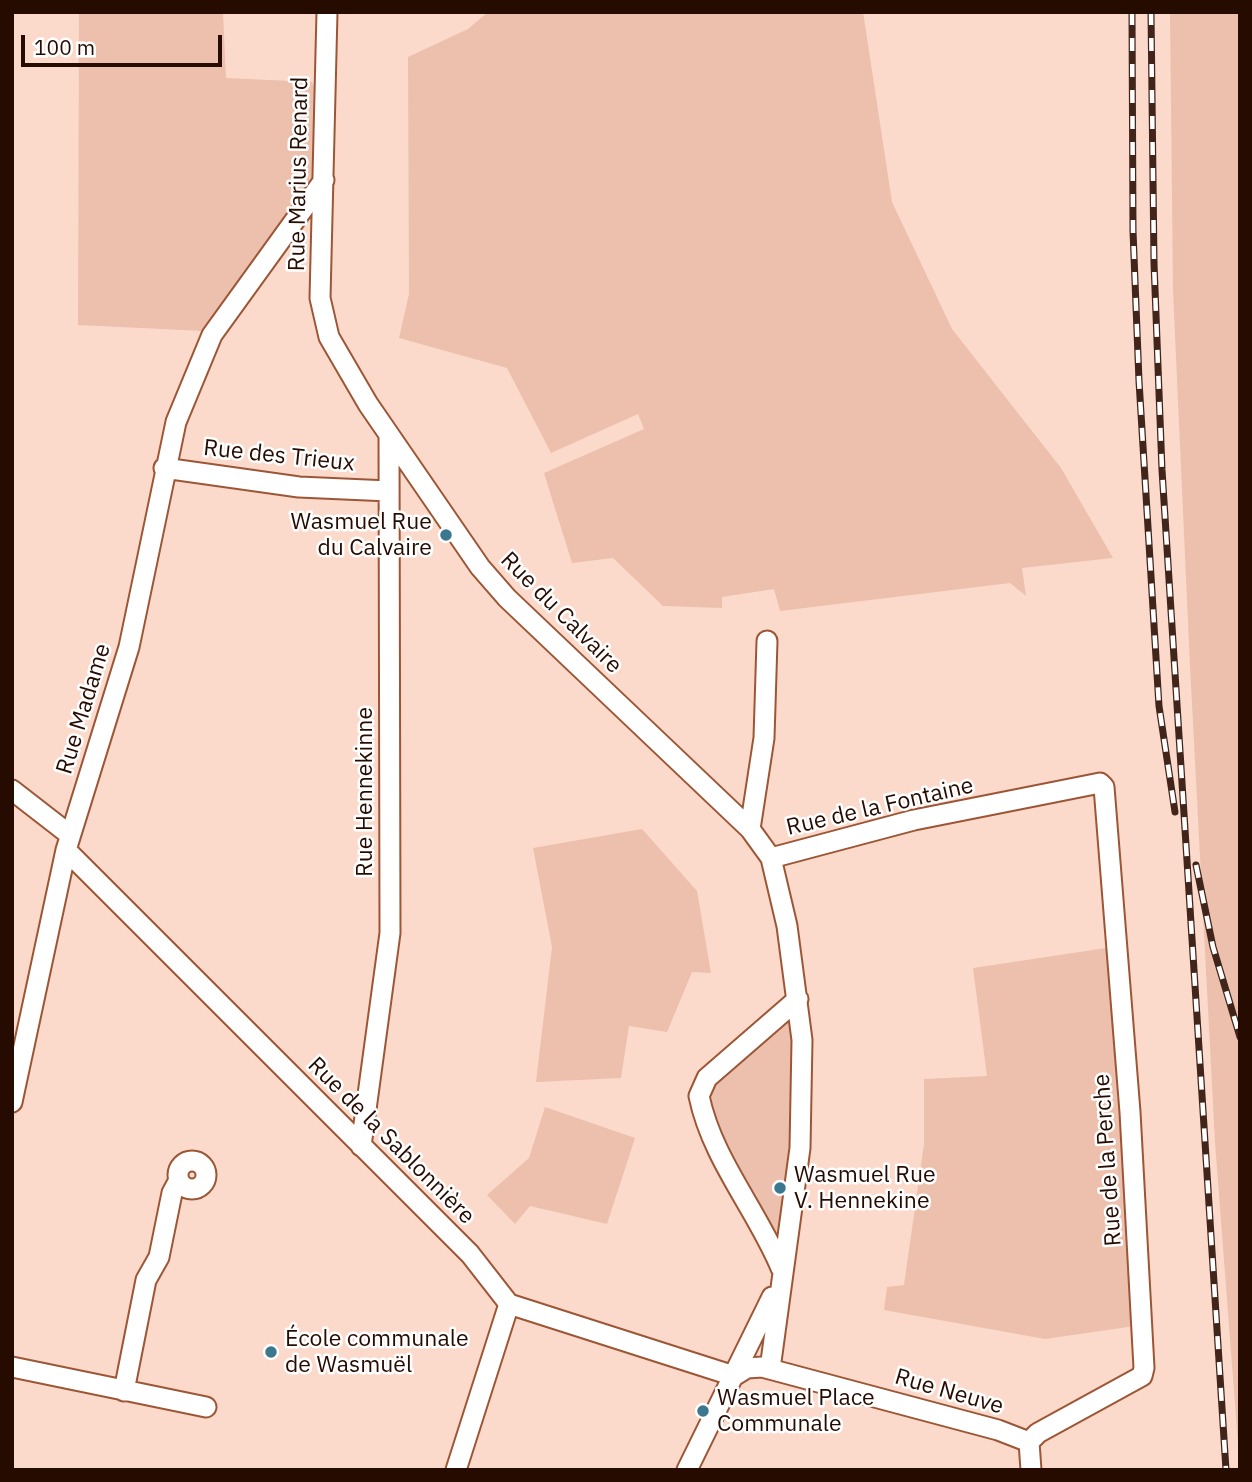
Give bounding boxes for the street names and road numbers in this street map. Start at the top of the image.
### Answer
street label: Rue Marius Renard [284,76,314,272]
street label: Rue des Trieux [202,434,356,478]
street label: Rue du Calvaire [495,547,627,679]
street label: Rue Madame [51,640,117,778]
street label: Rue Hennekinne [351,707,379,877]
street label: Rue de la Fontaine [784,772,976,842]
street label: Rue de la Sablonnière [302,1052,480,1230]
street label: Rue de la Perche [1088,1073,1128,1247]
street label: Rue Neuve [892,1363,1006,1421]

